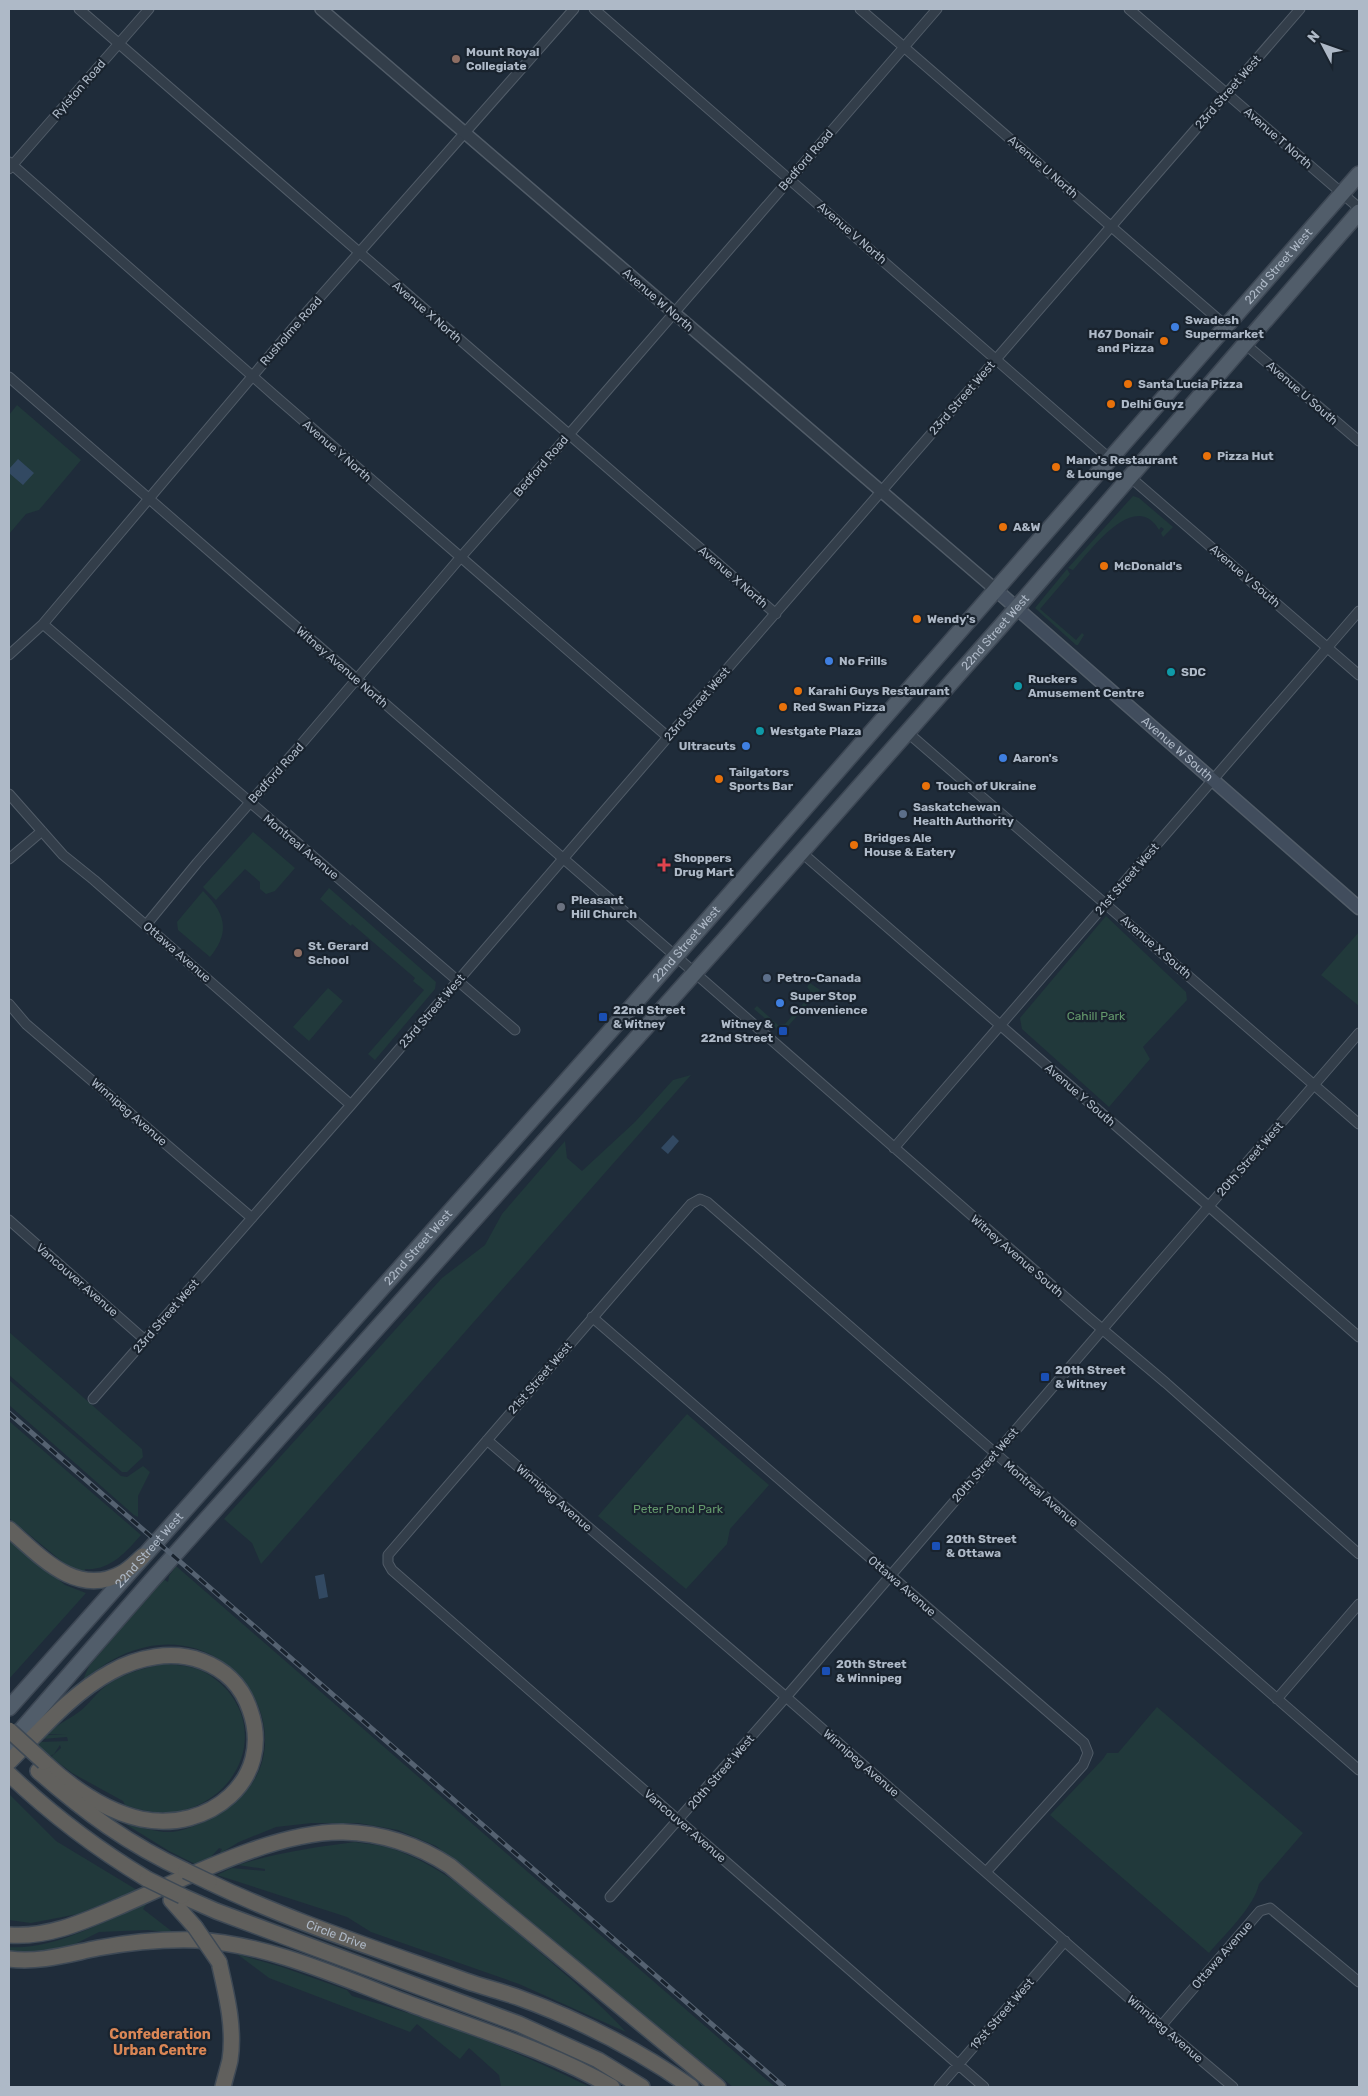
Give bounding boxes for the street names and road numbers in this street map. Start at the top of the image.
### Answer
street label: 23rd Street West [1192,52,1264,132]
street label: Rylston Road [50,57,108,121]
street label: Avenue T North [1241,104,1315,172]
street label: Bedford Road [776,127,836,193]
street label: Avenue U North [1005,133,1081,201]
street label: Avenue V North [815,199,889,267]
street label: 22nd Street West [1242,225,1315,307]
street label: Avenue W North [620,266,696,334]
street label: Avenue X North [389,278,465,346]
street label: Rusholme Road [257,294,325,368]
street label: 23rd Street West [926,358,998,438]
street label: Avenue U South [1263,358,1341,428]
street label: Avenue Y North [300,417,374,485]
street label: Bedford Road [511,433,571,499]
street label: Avenue V South [1207,542,1283,610]
street label: Avenue X North [695,543,771,611]
street label: 22nd Street West [958,591,1032,673]
street label: Witney Avenue North [293,623,391,711]
street label: 23rd Street West [661,664,733,744]
street label: Avenue W South [1139,714,1216,784]
street label: Bedford Road [245,740,307,806]
street label: Montreal Avenue [261,812,342,883]
street label: 21st Street West [1092,840,1162,918]
street label: 22nd Street West [650,903,723,985]
street label: Avenue X South [1118,912,1194,982]
street label: Ottawa Avenue [140,919,214,985]
street label: 23rd Street West [396,971,468,1051]
street label: Avenue Y South [1042,1061,1118,1129]
street label: Winnipeg Avenue [88,1075,170,1149]
street label: 20th Street West [1214,1119,1286,1199]
street label: 22nd Street West [381,1207,455,1288]
street label: Witney Avenue South [968,1212,1066,1300]
street label: Vancouver Avenue [33,1241,121,1320]
street label: 23rd Street West [130,1276,202,1356]
street label: 21st Street West [505,1339,575,1417]
street label: 20th Street West [949,1425,1021,1505]
street label: Montreal Avenue [1001,1458,1081,1530]
street label: Winnipeg Avenue [513,1461,595,1535]
street label: 22nd Street West [112,1510,186,1591]
street label: Ottawa Avenue [865,1553,939,1619]
street label: Winnipeg Avenue [820,1726,902,1800]
street label: 20th Street West [685,1732,757,1812]
street label: Vancouver Avenue [641,1787,729,1866]
street label: Circle Drive [304,1917,369,1952]
street label: Ottawa Avenue [1189,1918,1255,1992]
street label: 19st Street West [967,1975,1037,2053]
street label: Winnipeg Avenue [1124,1992,1206,2066]

